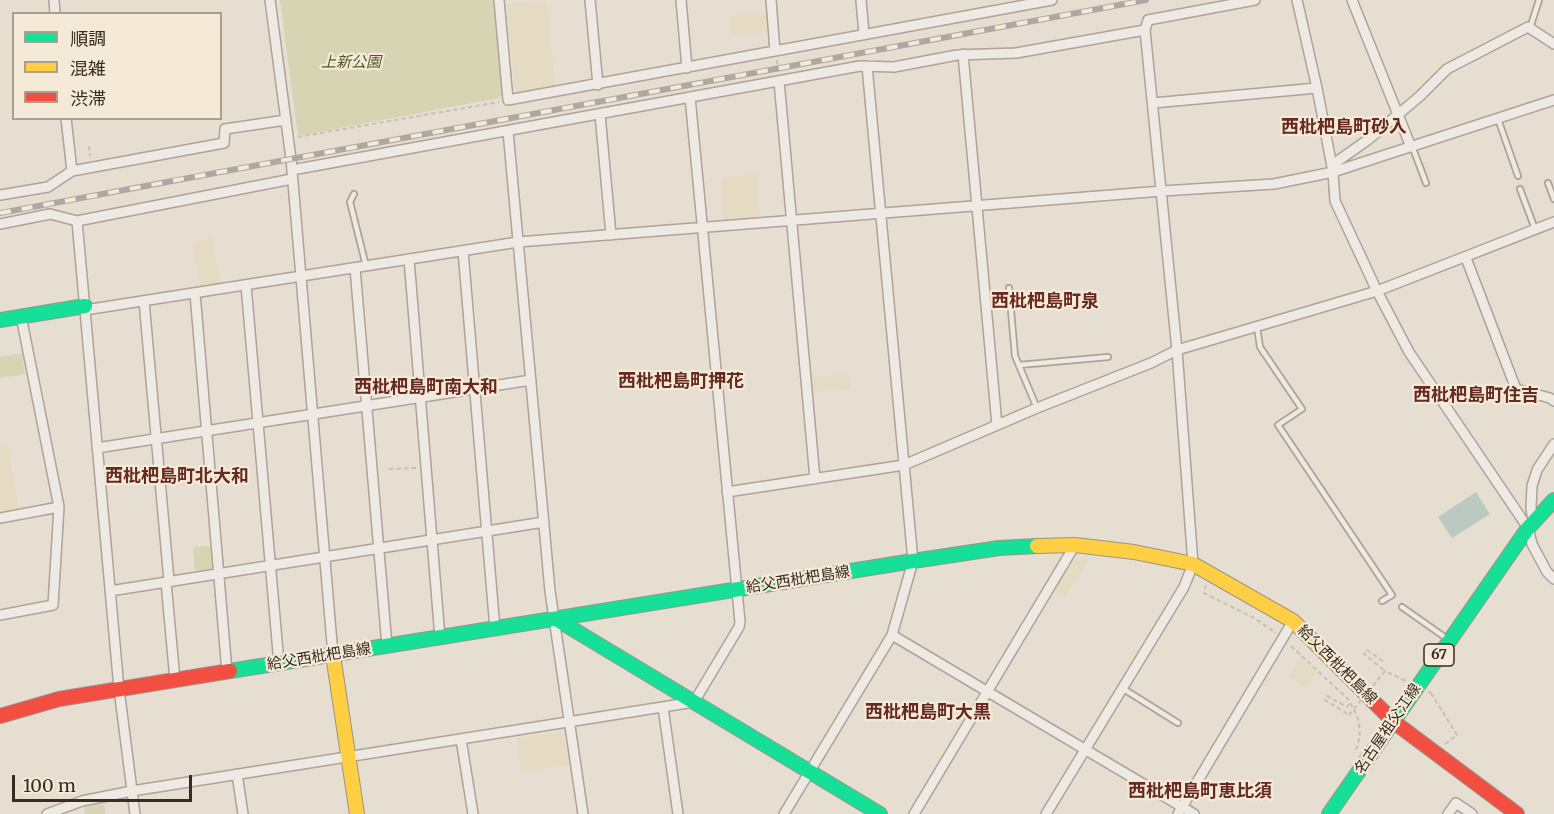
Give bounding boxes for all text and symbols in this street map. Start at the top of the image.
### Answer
legend [12,12,222,120]
text: 順調 [70,27,106,50]
park label: 上新公園 [321,54,381,72]
text: 混雑 [70,57,106,80]
text: 渋滞 [70,87,106,110]
district label: 西枇杷島町砂入 [1281,117,1407,139]
district label: 西枇杷島町泉 [991,291,1099,313]
district label: 西枇杷島町押花 [618,371,744,393]
district label: 西枇杷島町南大和 [354,377,498,399]
district label: 西枇杷島町住吉 [1413,385,1539,407]
district label: 西枇杷島町北大和 [105,466,249,488]
street label: 給父西枇杷島線 [745,563,851,597]
street label: 給父西枇杷島線 [1294,622,1380,708]
street label: 給父西枇杷島線 [266,640,372,674]
road number: 67 [1424,644,1454,666]
street label: 名古屋祖父江線 [1351,680,1425,778]
district label: 西枇杷島町大黒 [865,702,991,724]
scale bar [15,763,195,801]
text: 100 m [23,774,76,797]
district label: 西枇杷島町恵比須 [1128,781,1272,803]

